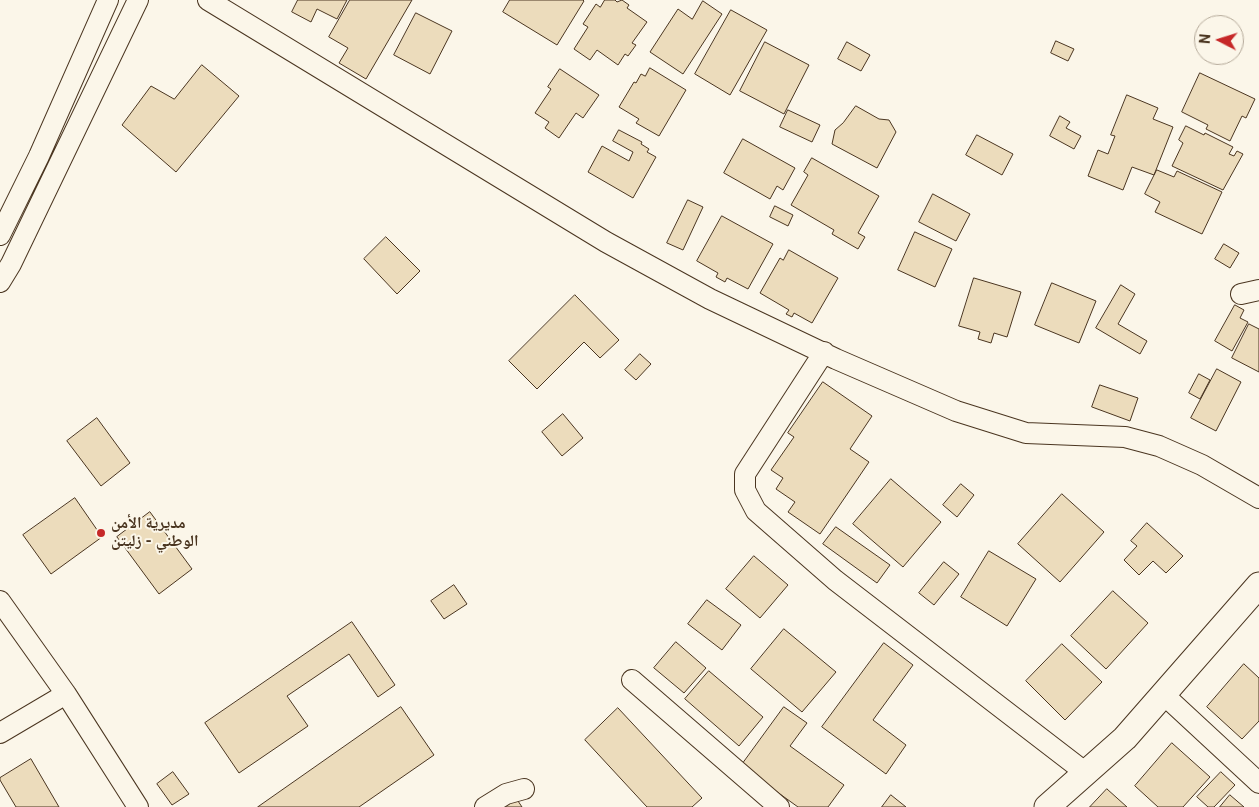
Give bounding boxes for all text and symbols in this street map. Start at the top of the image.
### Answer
north arrow [1194,15,1244,65]
text: N [1197,33,1213,44]
place label: مديرية الأمن الوطني - زليتن [111,514,198,552]
marker: مديرية الأمن الوطني - زليتن [95,527,107,539]

